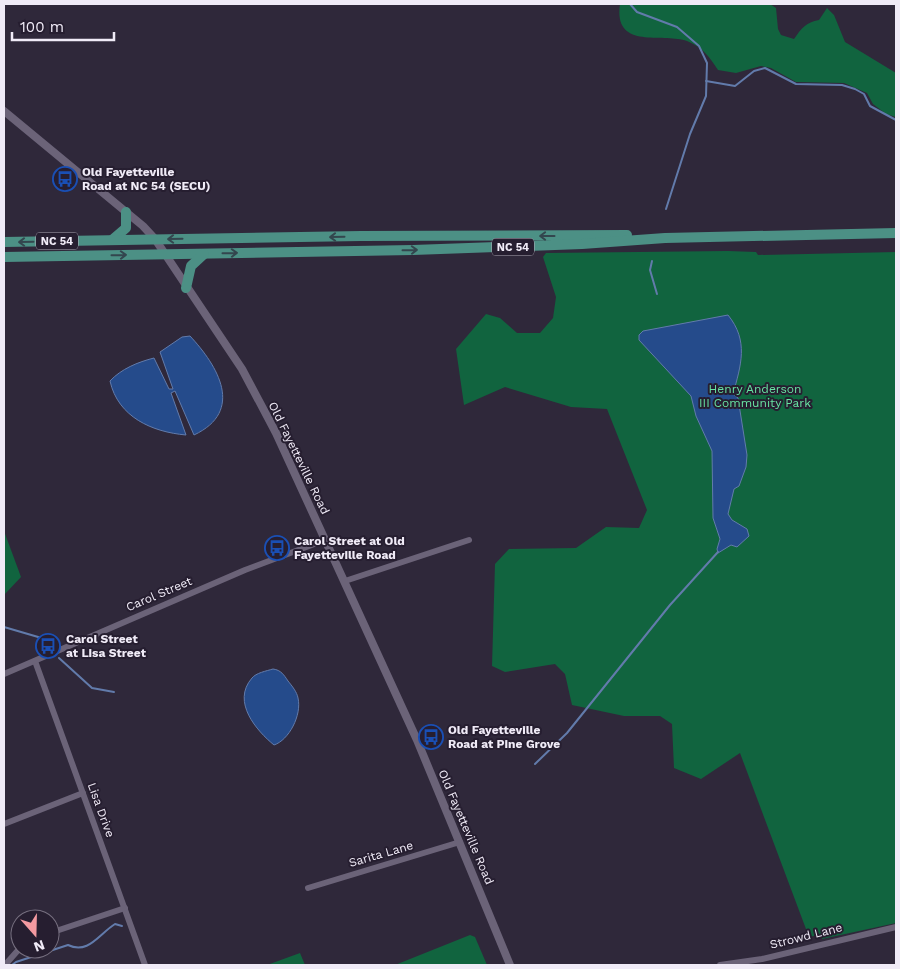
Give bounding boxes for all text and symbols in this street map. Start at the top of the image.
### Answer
scale bar [12,10,115,42]
text: 100 m [20,18,64,36]
place label: Old Fayetteville Road at NC 54 (SECU) [82,165,210,193]
bus stop icon: Old Fayetteville Road at NC 54 (SECU) [52,166,78,192]
one-way arrow [539,231,555,241]
road number: NC 54 [36,232,78,250]
one-way arrow [330,232,346,241]
one-way arrow [167,234,184,244]
one-way arrow [18,237,34,246]
road number: NC 54 [492,238,534,256]
one-way arrow [401,245,417,255]
one-way arrow [222,248,238,258]
one-way arrow [111,251,127,260]
park label: Henry Anderson III Community Park [699,382,811,410]
street label: Old Fayetteville Road [266,399,332,517]
place label: Carol Street at Old Fayetteville Road [294,534,405,562]
bus stop icon: Carol Street at Old Fayetteville Road [264,535,290,561]
street label: Carol Street [124,574,194,614]
place label: Carol Street at Lisa Street [66,632,147,660]
bus stop icon: Carol Street at Lisa Street [35,633,61,659]
place label: Old Fayetteville Road at Pine Grove [448,723,560,751]
bus stop icon: Old Fayetteville Road at Pine Grove [418,724,444,750]
street label: Old Fayetteville Road [435,767,497,887]
street label: Lisa Drive [85,781,117,839]
street label: Sarita Lane [347,838,415,870]
north arrow [10,909,60,959]
street label: Strowd Lane [768,920,844,952]
text: N [32,937,47,956]

